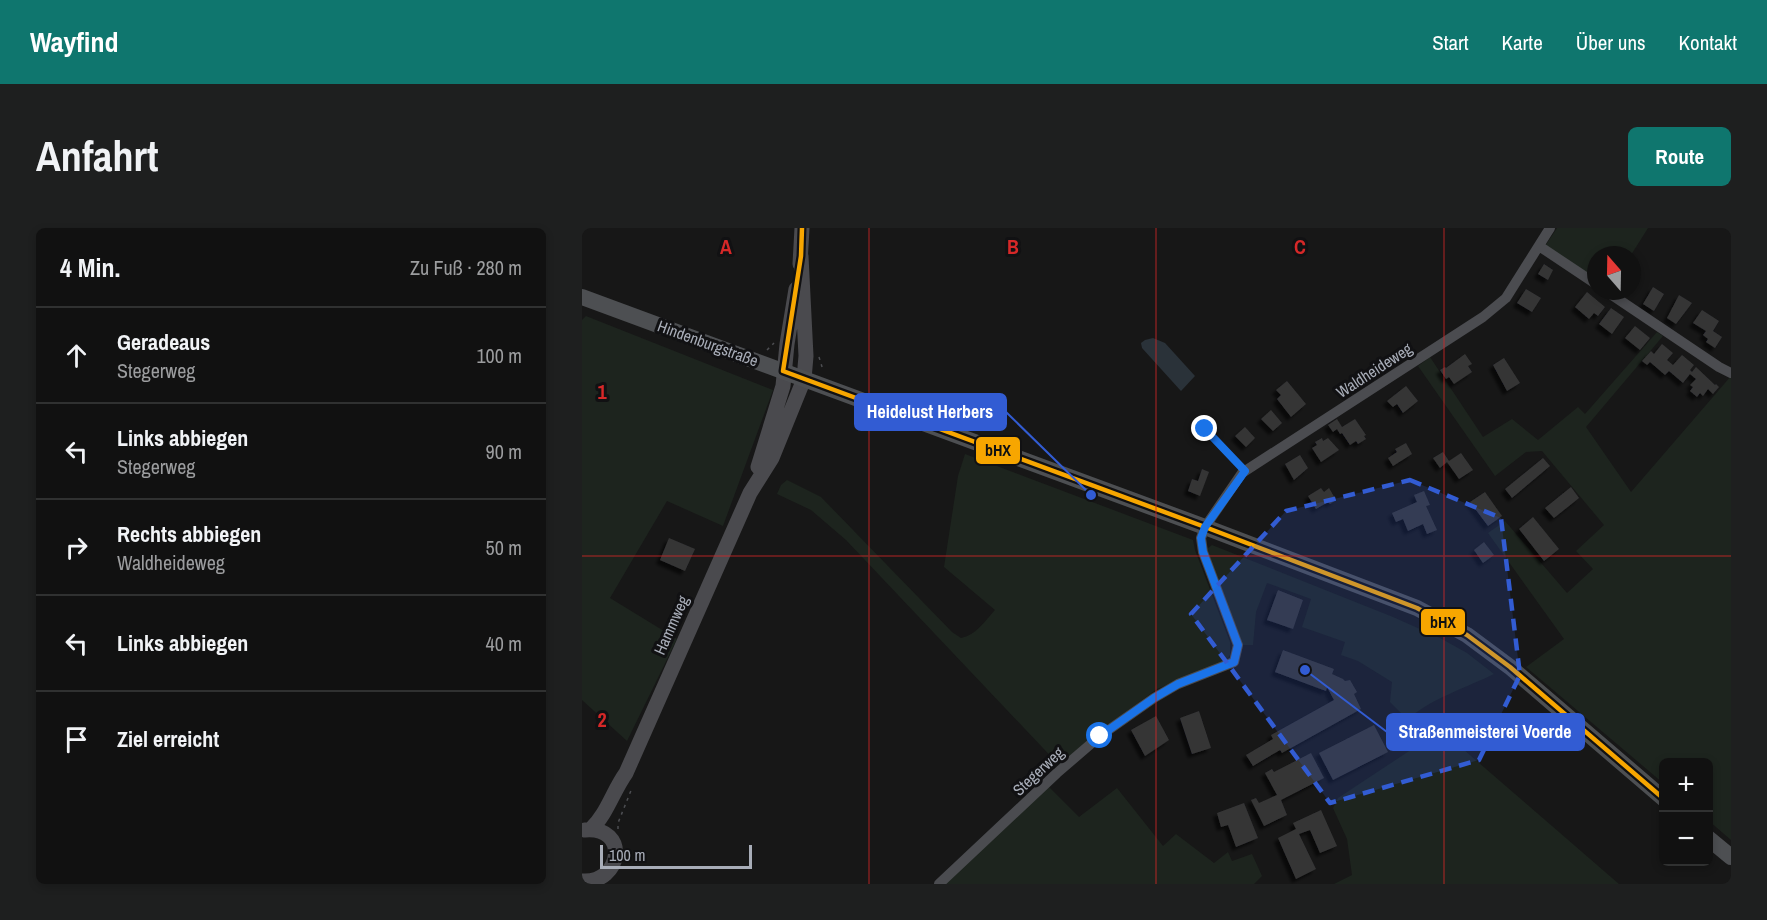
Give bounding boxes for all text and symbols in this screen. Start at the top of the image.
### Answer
text: Wayfind [30,23,118,61]
text: Start [1432,28,1469,57]
text: Karte [1502,28,1543,57]
text: Über uns [1576,28,1646,57]
text: Kontakt [1679,28,1737,57]
button: Route [1628,127,1731,186]
text: Anfahrt [36,128,158,184]
text: A [720,233,732,260]
text: B [1007,233,1019,260]
text: C [1294,233,1306,260]
north arrow [1587,246,1641,300]
text: 4 Min. [60,250,120,285]
text: Zu Fuß · 280 m [410,254,522,281]
street label: Hindenburgstraße [655,315,761,371]
text: Geradeaus [117,327,210,357]
street label: Waldheideweg [1332,337,1417,403]
icon: ahead [60,339,93,372]
text: 100 m [476,342,522,369]
text: Stegerweg [117,357,195,384]
text: 1 [597,378,607,405]
callout: Heidelust Herbers [855,394,1006,430]
text: Heidelust Herbers [867,399,993,424]
route end [1191,415,1217,441]
text: Links abbiegen [117,423,248,453]
icon: left [60,435,93,468]
line badge: bHX [975,436,1021,465]
text: 90 m [486,438,522,465]
text: bHX [985,439,1011,461]
text: Stegerweg [117,453,195,480]
text: Rechts abbiegen [117,519,261,549]
icon: right [60,531,93,564]
text: 50 m [486,534,522,561]
text: Waldheideweg [117,549,225,576]
street label: Hammweg [648,591,694,658]
line badge: bHX [1420,608,1466,636]
text: bHX [1430,611,1456,633]
icon: left [60,627,93,660]
text: Links abbiegen [117,628,248,658]
text: 40 m [486,630,522,657]
text: 2 [597,706,607,733]
callout: Straßenmeisterei Voerde [1387,714,1584,750]
text: Straßenmeisterei Voerde [1399,719,1571,744]
route start [1086,722,1112,748]
icon: arrive [60,723,93,756]
text: Ziel erreicht [117,724,219,754]
street label: Stegerweg [1008,741,1069,800]
map controls [1659,758,1713,866]
button: + [1659,758,1713,812]
button: − [1659,812,1713,866]
scale bar [600,842,752,870]
text: 100 m [609,844,645,866]

